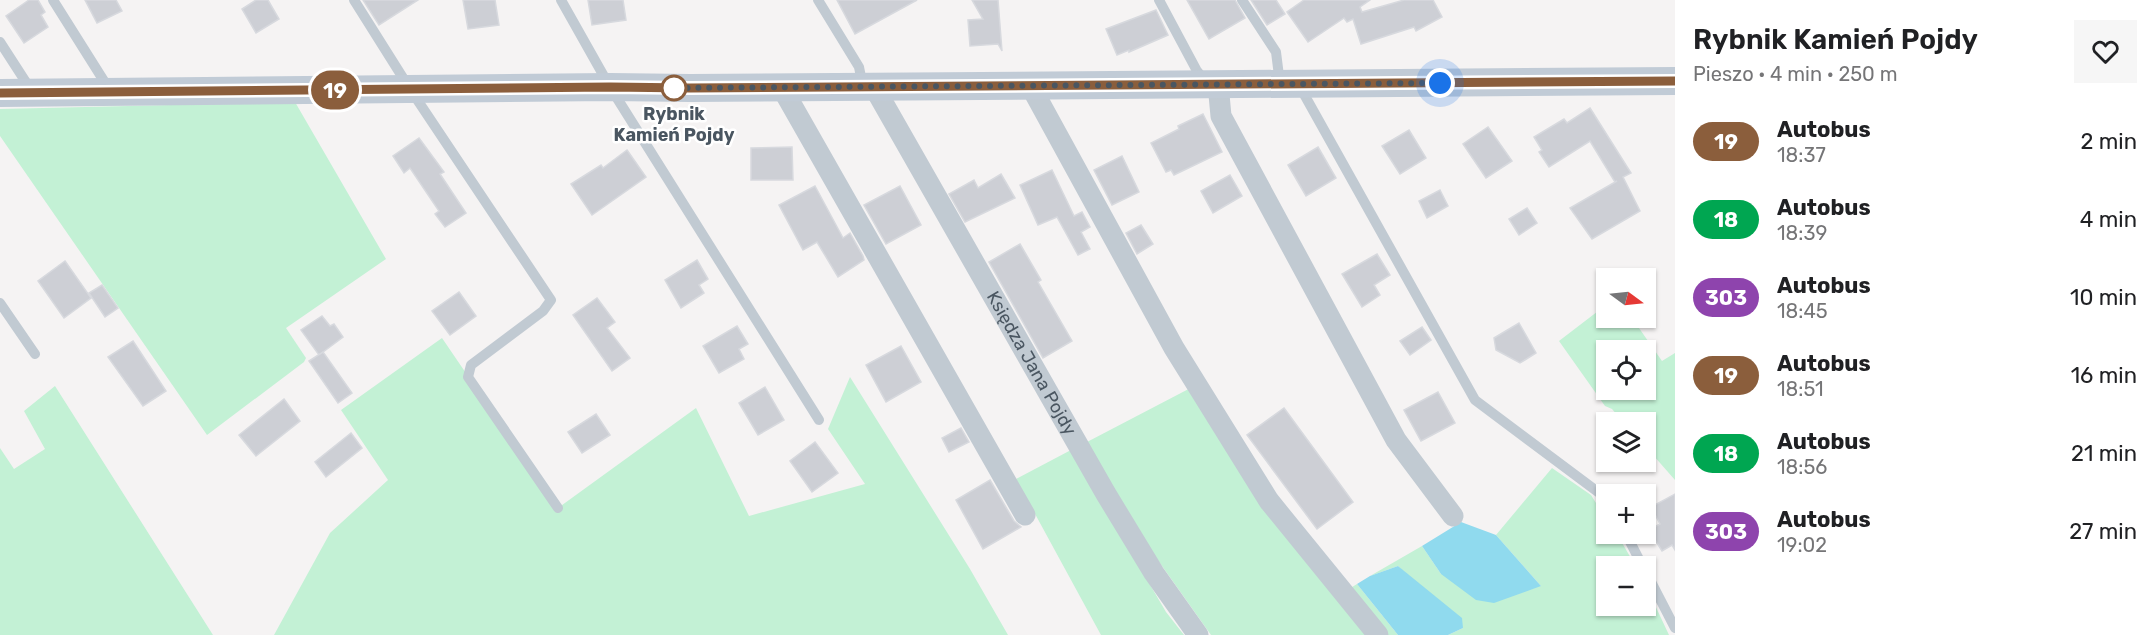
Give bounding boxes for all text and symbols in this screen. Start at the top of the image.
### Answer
button: heart [2074,20,2137,83]
text: Rybnik Kamień Pojdy [1693,23,1978,56]
text: Pieszo · 4 min · 250 m [1693,62,1897,86]
your location [1425,68,1455,98]
line badge: 19 [308,70,362,110]
marker: Rybnik Kamień Pojdy [661,75,687,101]
text: 19 [323,78,347,103]
place label: Rybnik Kamień Pojdy [614,103,735,146]
text: Autobus [1777,116,1871,143]
text: 2 min [2080,128,2137,155]
text: 19 [1714,129,1738,154]
text: 18:37 [1777,143,1826,167]
text: Autobus [1777,194,1871,221]
text: 4 min [2080,206,2137,233]
text: 18 [1714,207,1738,232]
text: 18:39 [1777,221,1827,245]
north arrow [1596,268,1656,328]
map controls [1596,268,1656,616]
text: Autobus [1777,272,1871,299]
text: 10 min [2070,284,2137,311]
text: 303 [1705,285,1747,310]
street label: Księdza Jana Pojdy [982,287,1081,439]
text: 18:45 [1777,299,1828,323]
button: locate [1596,340,1656,400]
text: Autobus [1777,350,1871,377]
text: 16 min [2071,362,2137,389]
text: 19 [1714,363,1738,388]
text: 18:51 [1777,377,1824,401]
button: layers [1596,412,1656,472]
text: Autobus [1777,428,1871,455]
text: 21 min [2071,440,2137,467]
text: 18 [1714,441,1738,466]
text: 18:56 [1777,455,1827,479]
button: + [1596,484,1656,544]
text: Autobus [1777,506,1871,533]
text: 27 min [2069,518,2137,545]
text: 303 [1705,519,1747,544]
text: 19:02 [1777,533,1827,557]
button: − [1596,556,1656,616]

